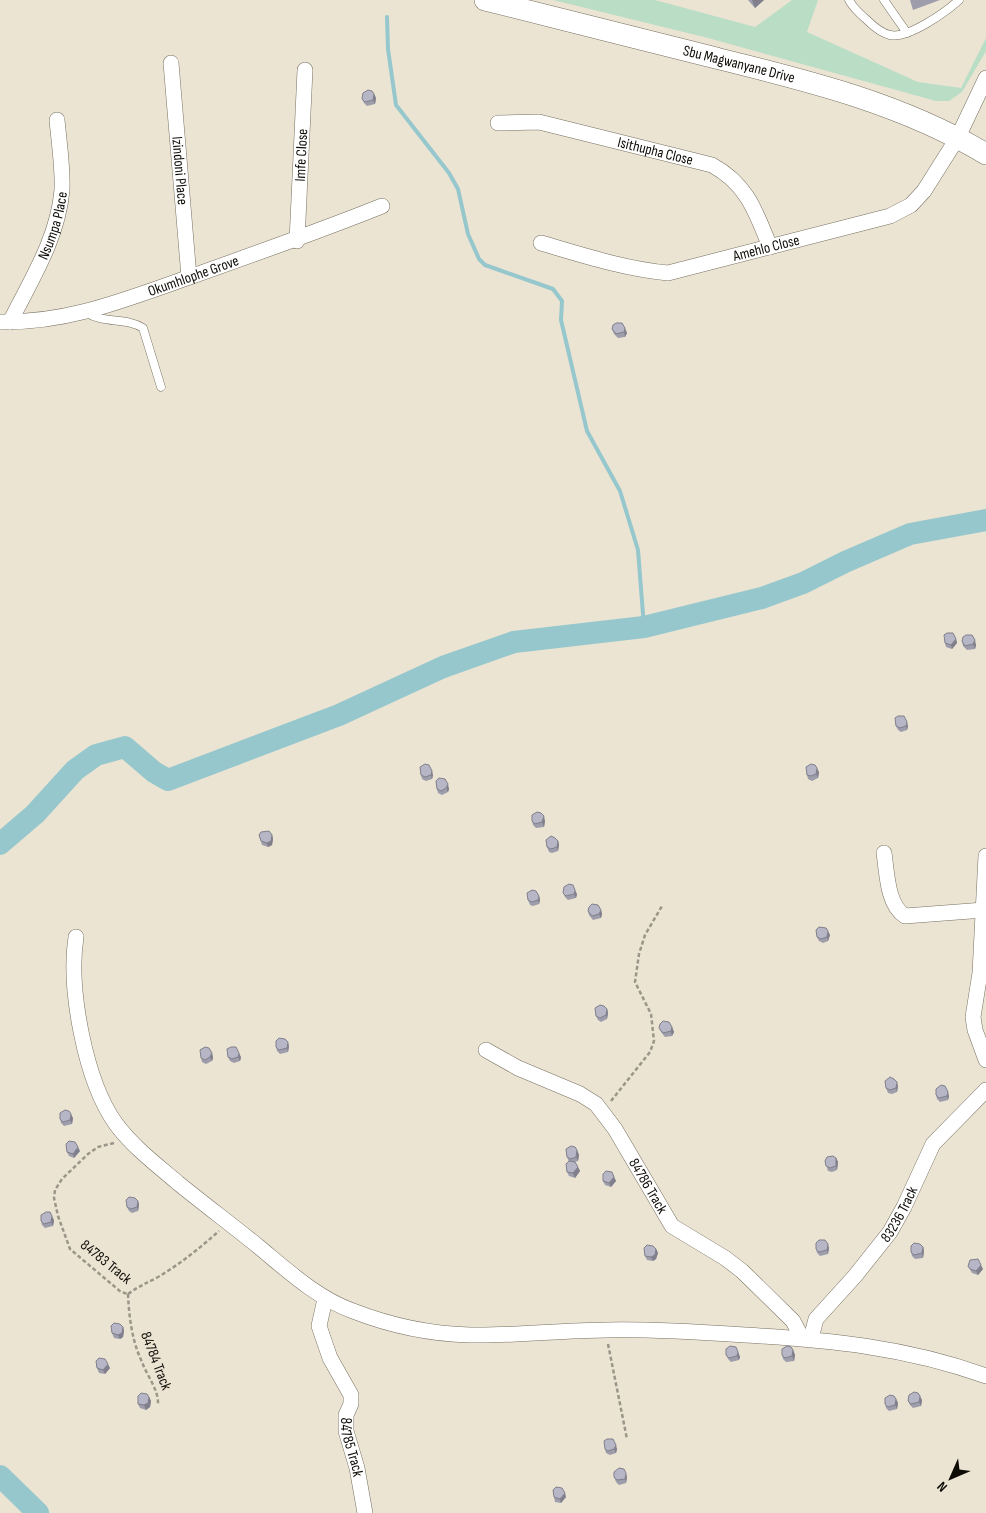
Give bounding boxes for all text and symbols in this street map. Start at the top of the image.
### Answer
street label: Sbu Magwanyane Drive [681,41,797,87]
street label: Imfe Close [290,128,312,182]
street label: Isithupha Close [616,132,695,169]
street label: Izindoni Place [168,136,192,206]
street label: Nsumpa Place [33,191,71,263]
street label: Amehlo Close [730,230,801,266]
street label: Okumhlophe Grove [145,251,241,301]
street label: 84786 Track [625,1155,672,1217]
street label: 83236 Track [876,1183,922,1246]
street label: 84783 Track [76,1235,136,1289]
street label: 84784 Track [136,1329,176,1393]
street label: 84785 Track [337,1418,368,1478]
north arrow [926,1453,976,1503]
text: N [934,1478,951,1495]

